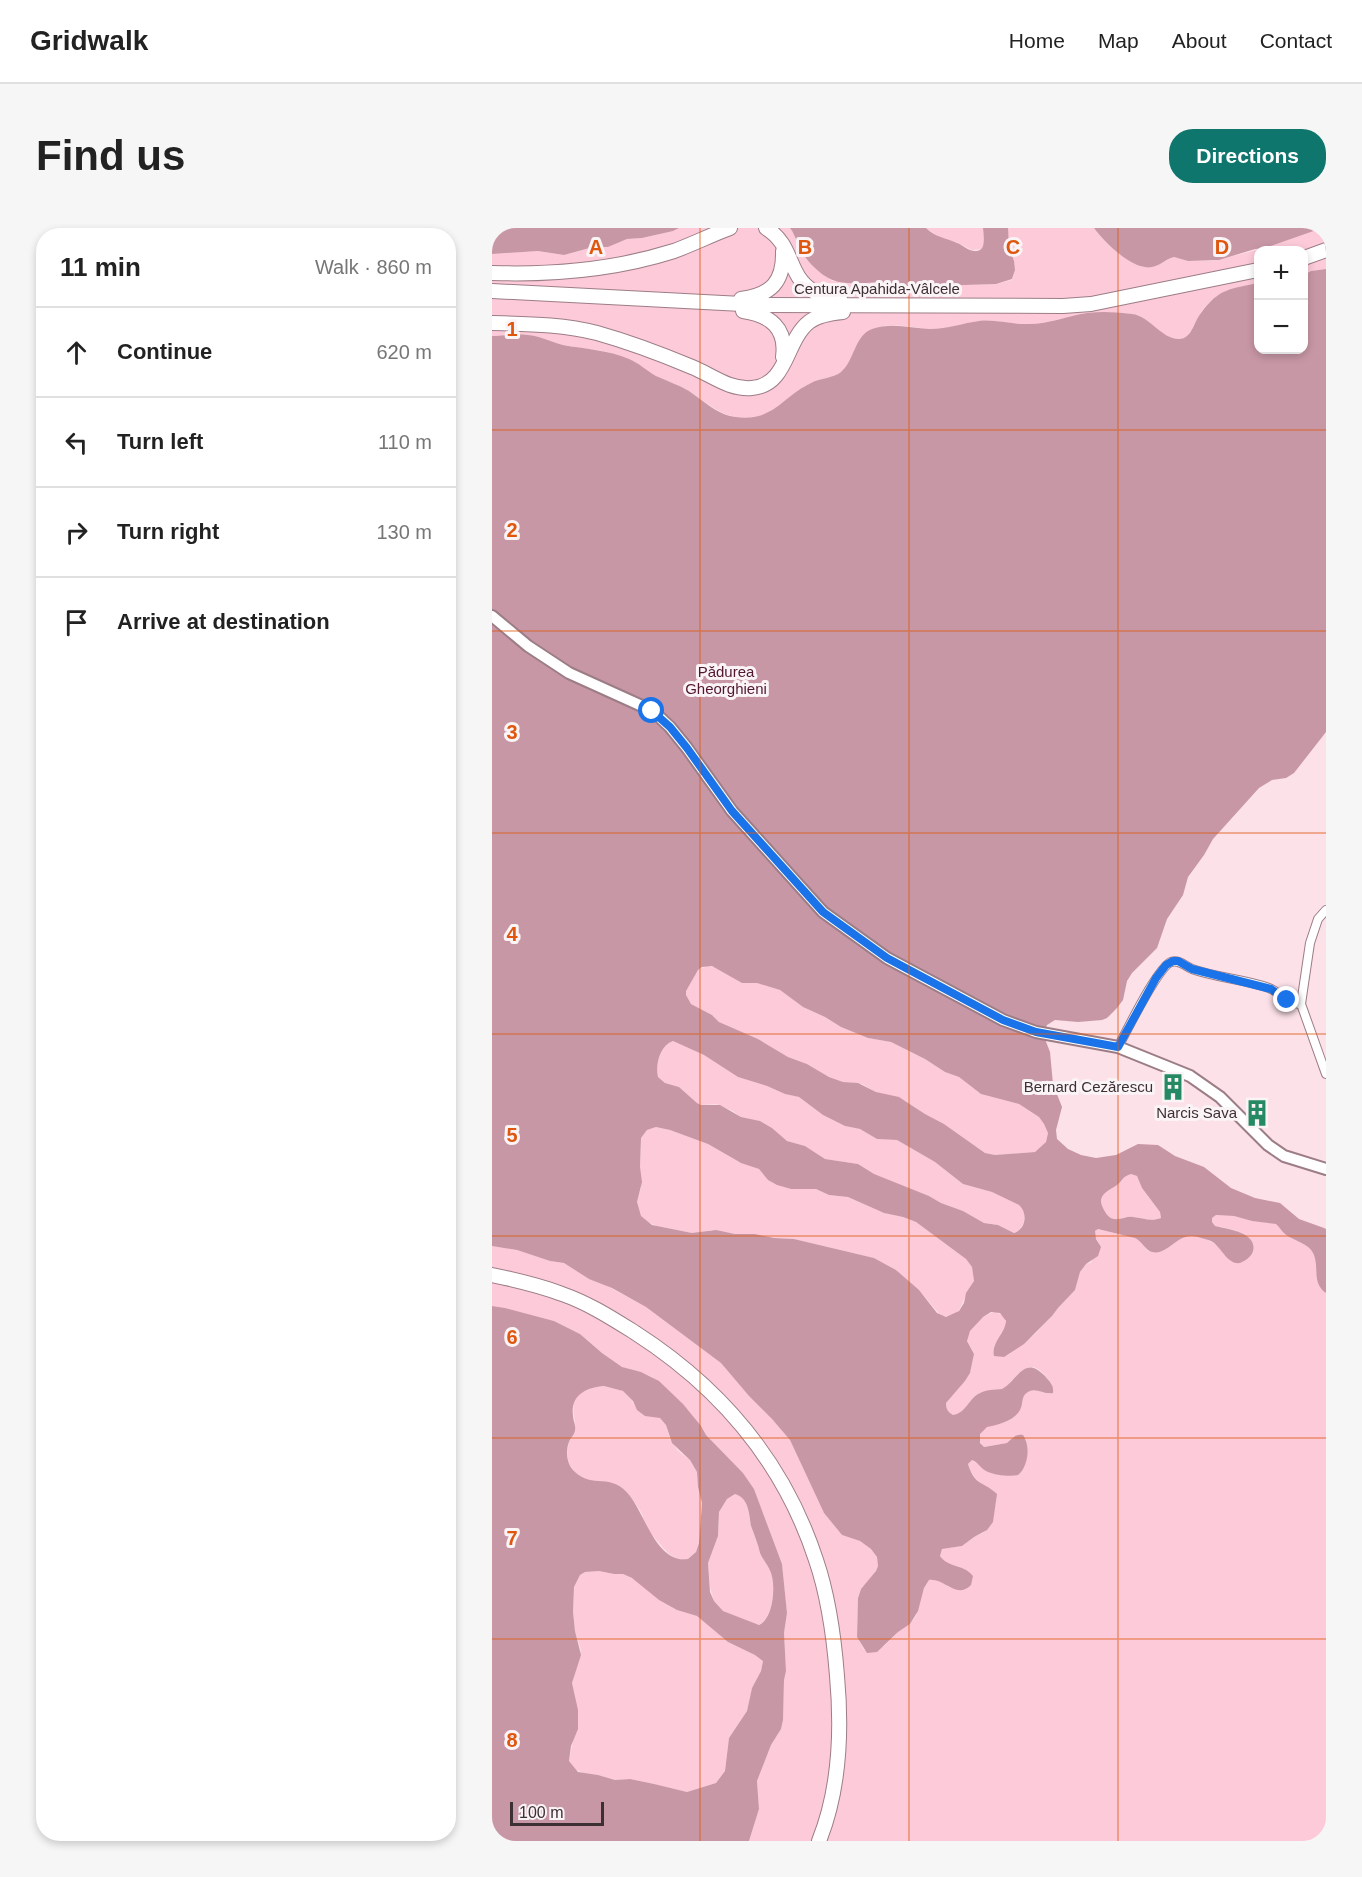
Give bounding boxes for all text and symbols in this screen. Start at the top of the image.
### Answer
text: Gridwalk [30,25,148,56]
text: Home [1009,29,1065,52]
text: Map [1098,29,1139,52]
text: About [1172,29,1227,52]
text: Contact [1260,29,1332,52]
button: Directions [1169,129,1326,183]
text: Find us [36,132,185,179]
text: A [589,236,603,258]
text: B [798,236,812,258]
text: C [1006,236,1020,258]
text: D [1215,236,1229,258]
map controls [1254,246,1308,354]
button: + [1254,246,1308,300]
text: 11 min [60,252,141,282]
text: Walk · 860 m [315,256,432,278]
street label: Centura Apahida-Vâlcele [794,280,960,297]
button: − [1254,300,1308,354]
text: 1 [506,318,518,340]
icon: ahead [60,336,93,369]
text: Continue [117,339,212,364]
text: 620 m [376,341,432,363]
icon: left [60,426,93,459]
text: Turn left [117,429,203,454]
text: 110 m [378,431,432,453]
icon: right [60,516,93,549]
text: Turn right [117,519,219,544]
text: 2 [506,519,518,541]
text: 130 m [376,521,432,543]
icon: arrive [60,606,93,639]
text: Arrive at destination [117,609,330,634]
park label: Pădurea Gheorghieni [685,663,767,697]
route start [638,697,664,723]
text: 3 [506,721,518,743]
text: 4 [506,923,518,945]
route end [1273,986,1299,1012]
building icon: Bernard Cezărescu [1158,1072,1188,1102]
place label: Bernard Cezărescu [1024,1078,1153,1095]
building icon: Narcis Sava [1242,1098,1272,1128]
place label: Narcis Sava [1156,1104,1238,1121]
text: 5 [506,1124,518,1146]
text: 6 [506,1326,518,1348]
text: 7 [506,1527,518,1549]
text: 8 [506,1729,518,1751]
scale bar [510,1799,604,1826]
text: 100 m [519,1804,563,1821]

